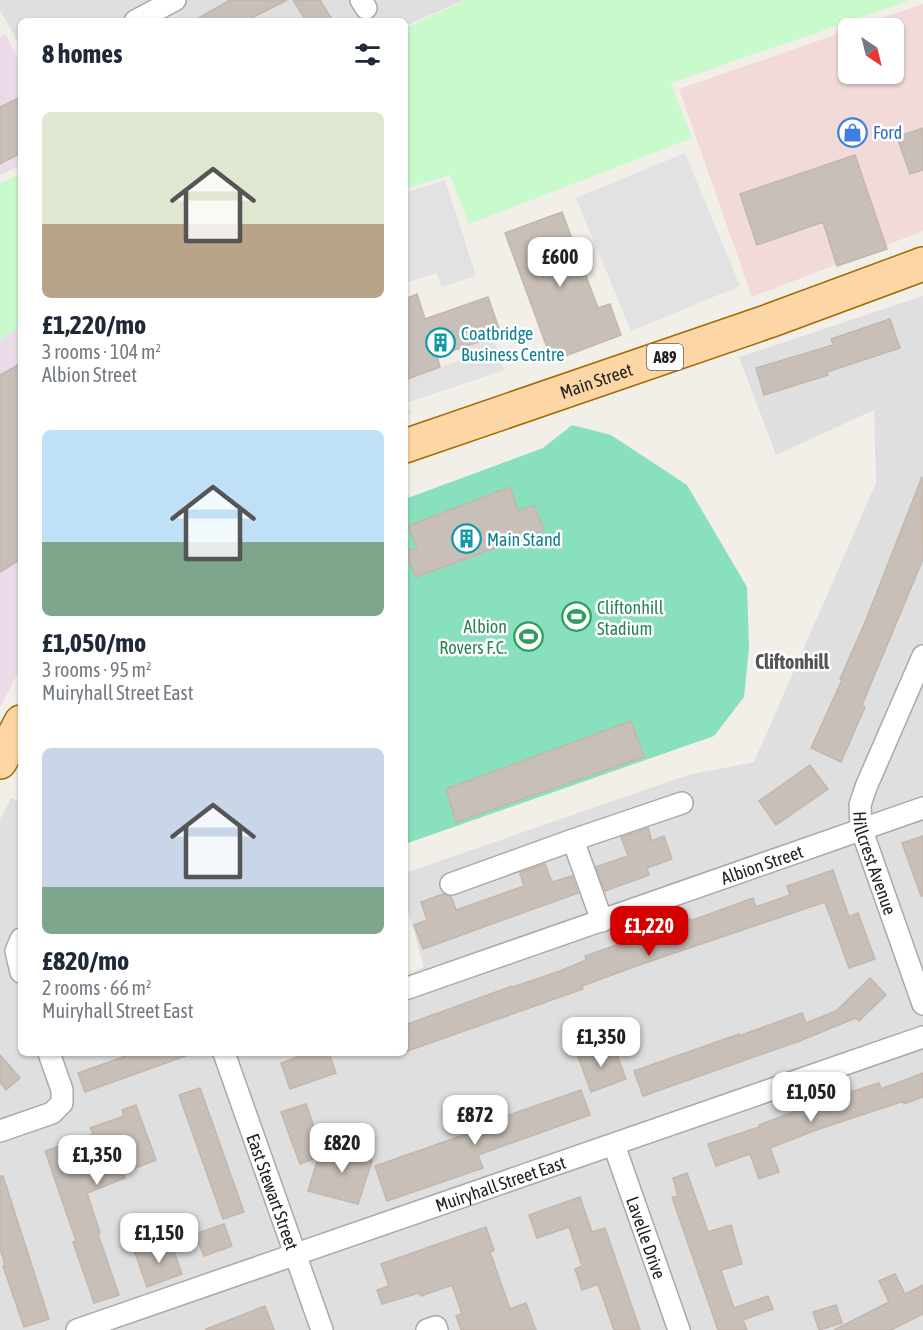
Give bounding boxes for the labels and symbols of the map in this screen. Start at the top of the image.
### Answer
north arrow [838,18,904,84]
shop icon: Ford [836,116,868,148]
place label: Ford [873,122,902,143]
pin: £600 [524,237,596,288]
place label: Coatbridge Business Centre [461,323,564,365]
building icon: Coatbridge Business Centre [424,327,456,359]
road number: A89 [647,344,683,370]
street label: Main Street [557,358,635,403]
building icon: Main Stand [450,523,482,555]
place label: Main Stand [487,529,561,550]
place label: Cliftonhill Stadium [597,597,664,639]
sports icon: Cliftonhill Stadium [560,601,592,633]
place label: Albion Rovers F.C. [439,616,507,658]
sports icon: Albion Rovers F.C. [512,620,544,652]
district label: Cliftonhill [755,650,830,673]
street label: Hillcrest Avenue [850,811,901,917]
street label: Albion Street [718,840,806,888]
pin: £1,220 [600,906,698,957]
pin: £1,350 [552,1017,650,1068]
pin: £1,050 [762,1072,860,1123]
pin: £872 [439,1095,511,1146]
pin: £820 [306,1123,378,1174]
street label: East Stewart Street [243,1131,303,1253]
pin: £1,350 [48,1135,146,1186]
street label: Muiryhall Street East [432,1151,568,1216]
street label: Lavelle Drive [622,1194,671,1281]
pin: £1,150 [110,1213,208,1264]

